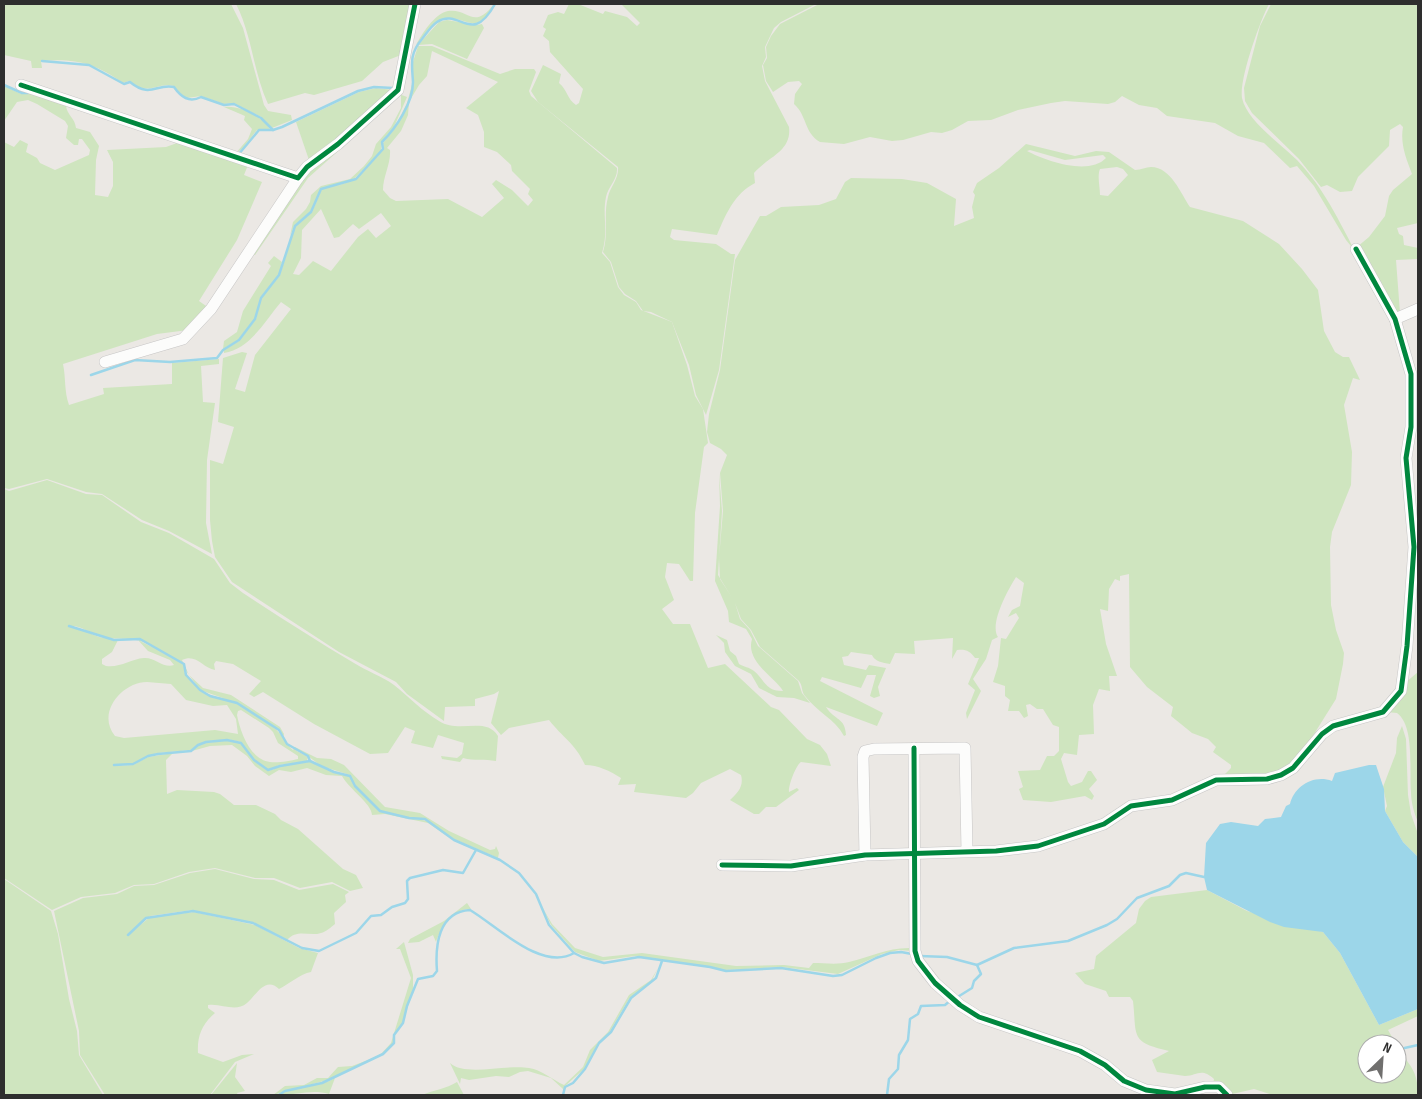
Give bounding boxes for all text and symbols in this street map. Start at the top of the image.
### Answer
north arrow [1357,1034,1407,1084]
text: N [1380,1038,1394,1057]

